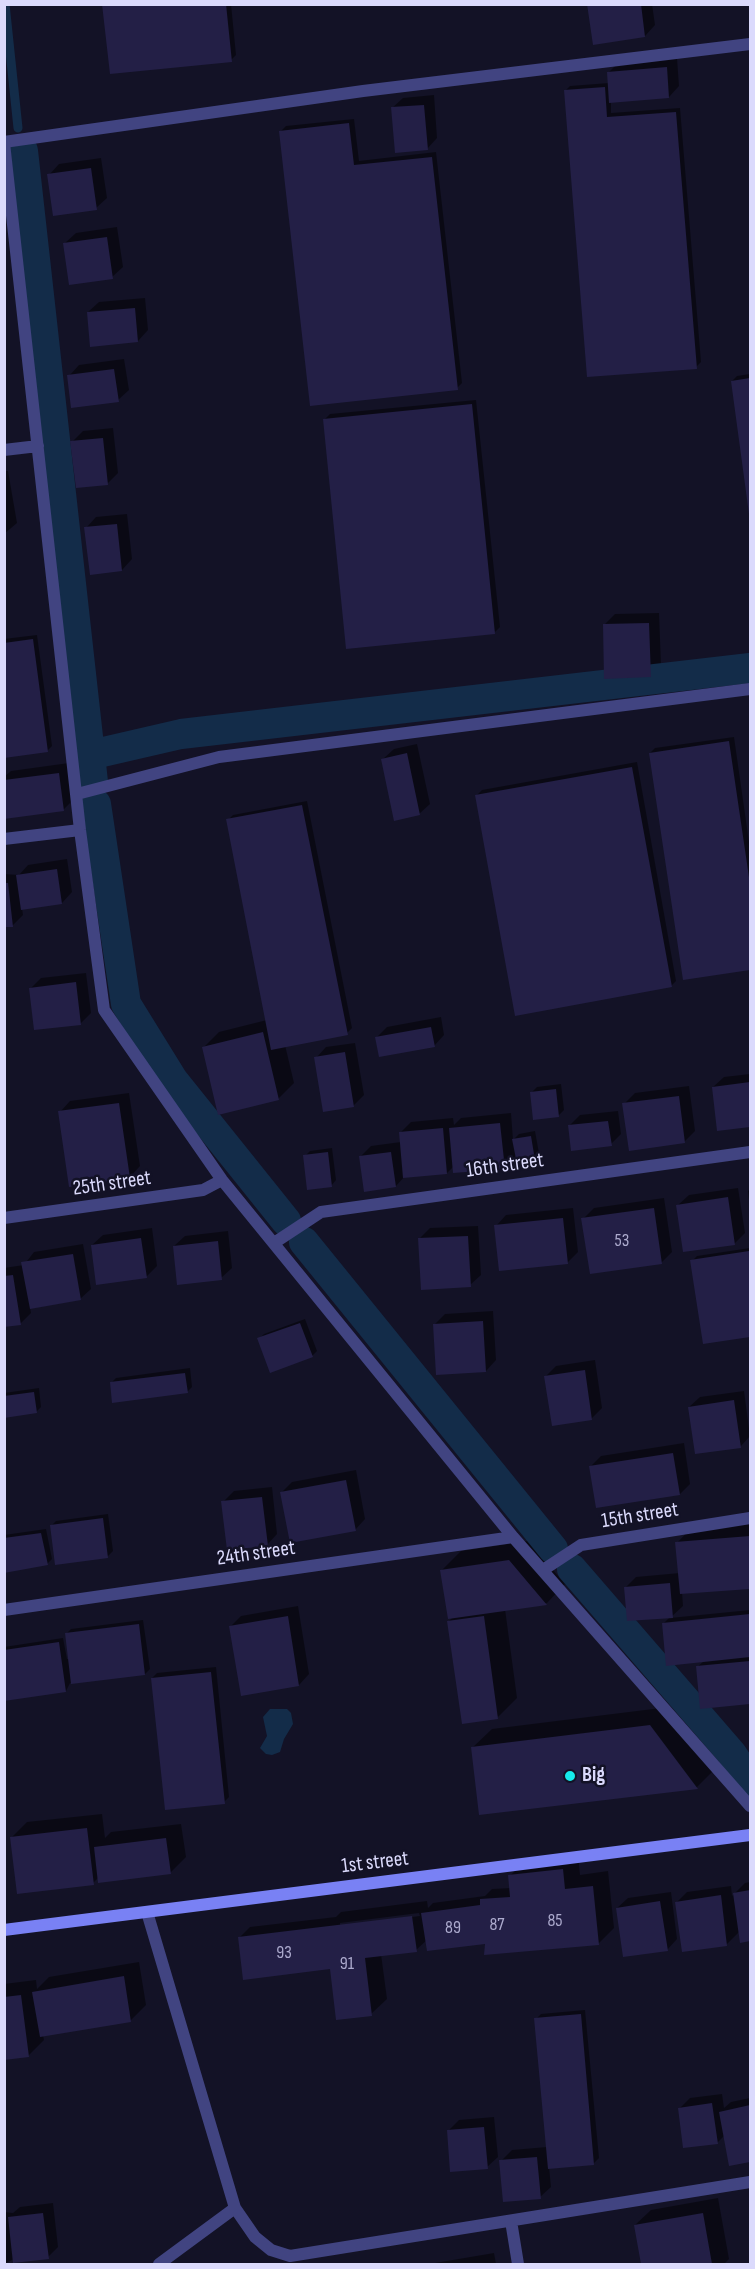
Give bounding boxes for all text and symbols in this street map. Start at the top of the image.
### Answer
street label: 16th street [465,1148,545,1184]
street label: 25th street [71,1166,153,1202]
house number: 53 [615,1230,629,1252]
street label: 15th street [600,1498,680,1534]
street label: 24th street [215,1536,297,1572]
place label: Big [582,1763,605,1789]
marker: Big [563,1769,577,1783]
street label: 1st street [340,1846,410,1880]
house number: 85 [547,1910,563,1932]
house number: 87 [489,1914,505,1936]
house number: 89 [445,1917,461,1939]
house number: 93 [276,1942,292,1964]
house number: 91 [340,1953,354,1975]

